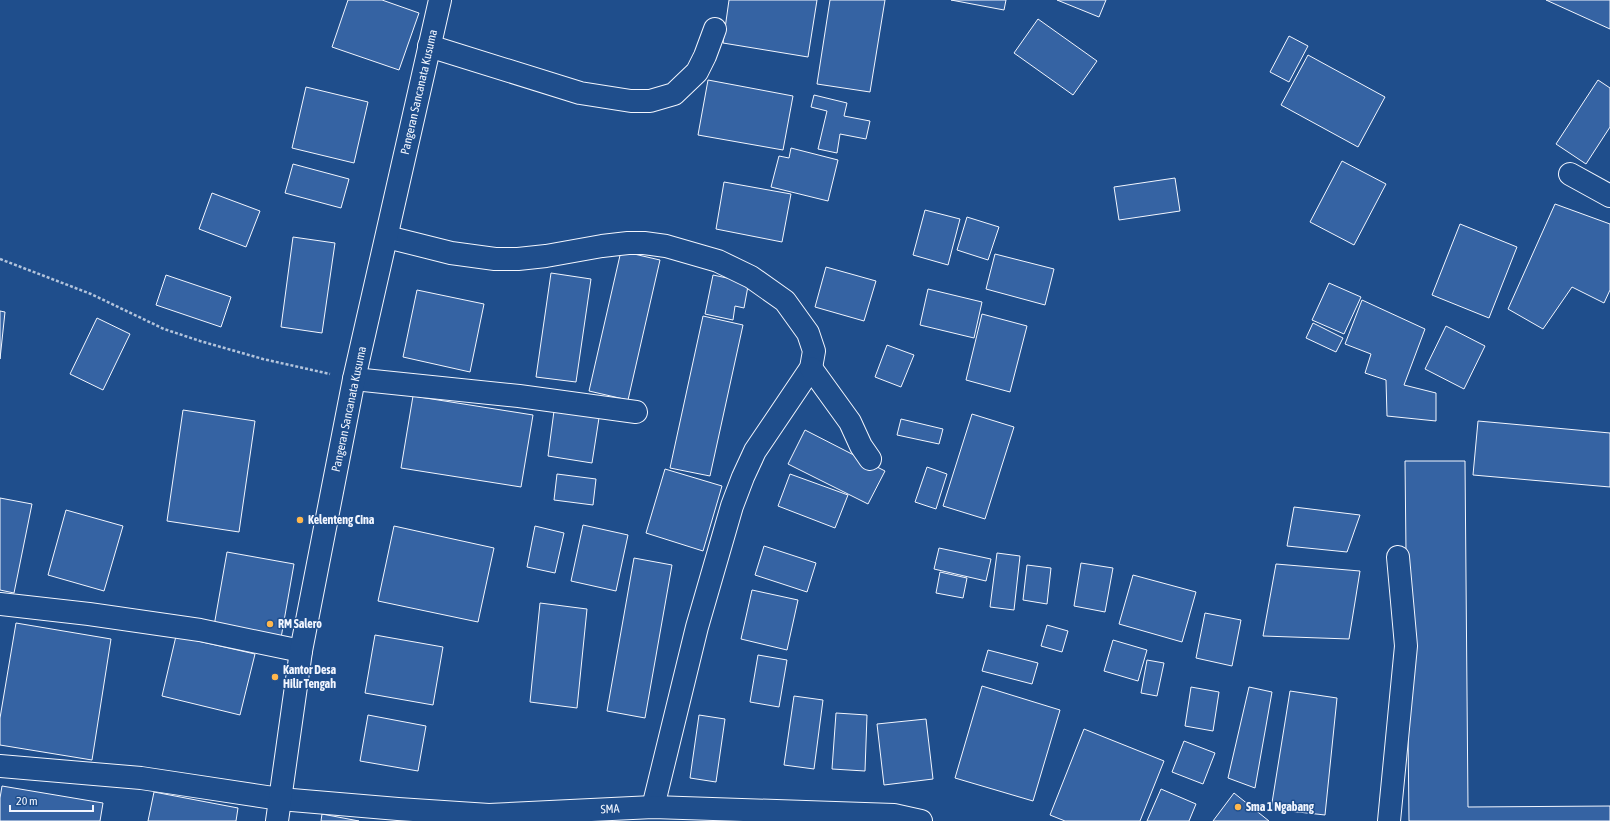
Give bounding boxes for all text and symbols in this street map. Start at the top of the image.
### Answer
street label: Pangeran Sancanata Kusuma [398,28,440,156]
street label: Pangeran Sancanata Kusuma [329,345,369,473]
place label: Kelenteng Cina [308,513,375,527]
marker: Kelenteng Cina [295,515,305,525]
place label: RM Salero [278,617,322,631]
marker: RM Salero [265,619,275,629]
place label: Kantor Desa Hilir Tengah [283,663,337,691]
marker: Kantor Desa Hilir Tengah [270,672,280,682]
scale bar [10,787,93,813]
text: 20 m [16,794,38,808]
place label: Sma 1 Ngabang [1246,800,1315,814]
street label: SMA [600,802,620,816]
marker: Sma 1 Ngabang [1233,802,1243,812]

